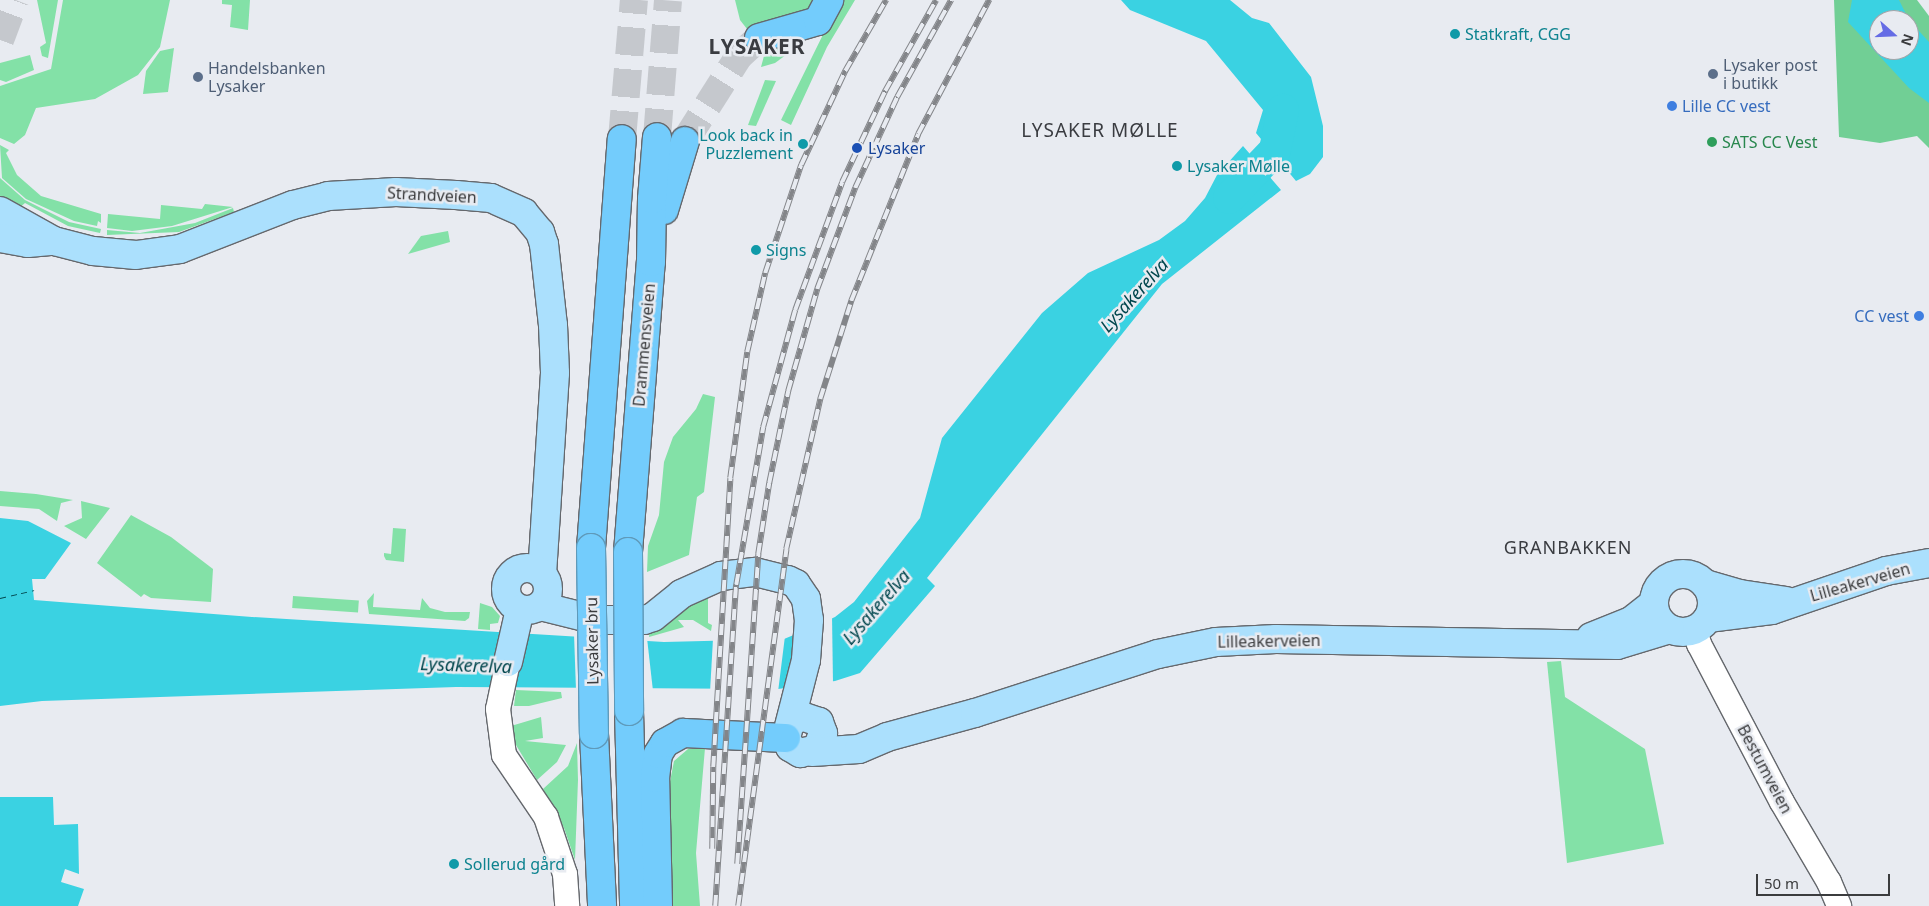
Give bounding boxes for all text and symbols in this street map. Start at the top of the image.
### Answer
north arrow [1869,10,1919,60]
place label: Statkraft, CGG [1465,24,1571,44]
marker: Statkraft, CGG [1449,28,1461,40]
text: N [1897,31,1919,49]
district label: LYSAKER [708,33,806,59]
place label: Lysaker post i butikk [1723,55,1817,93]
place label: Handelsbanken Lysaker [208,58,326,96]
marker: Lysaker post i butikk [1707,68,1719,80]
marker: Handelsbanken Lysaker [192,71,204,83]
place label: Lille CC vest [1682,96,1771,116]
marker: Lille CC vest [1666,100,1678,112]
district label: LYSAKER MØLLE [1020,120,1180,142]
place label: Look back in Puzzlement [699,125,793,163]
place label: SATS CC Vest [1722,132,1818,152]
marker: SATS CC Vest [1706,136,1718,148]
marker: Look back in Puzzlement [797,138,809,150]
place label: Lysaker [868,138,925,158]
marker: Lysaker [850,141,864,155]
place label: Lysaker Mølle [1187,156,1290,176]
marker: Lysaker Mølle [1171,160,1183,172]
street label: Strandveien [387,183,477,207]
place label: Signs [766,240,806,260]
marker: Signs [750,244,762,256]
water label: Lysakerelva [1095,254,1173,336]
street label: Drammensveien [629,283,659,407]
place label: CC vest [1854,306,1909,326]
marker: CC vest [1913,310,1925,322]
district label: GRANBAKKEN [1502,536,1634,558]
street label: Lilleakerveien [1808,559,1912,605]
water label: Lysakerelva [838,565,914,649]
street label: Lysaker bru [582,597,602,685]
street label: Lilleakerveien [1217,631,1321,651]
water label: Lysakerelva [420,653,512,677]
street label: Bestumveien [1734,721,1796,817]
place label: Sollerud gård [464,854,565,874]
marker: Sollerud gård [448,858,460,870]
scale bar [1759,864,1893,896]
text: 50 m [1764,873,1799,893]

